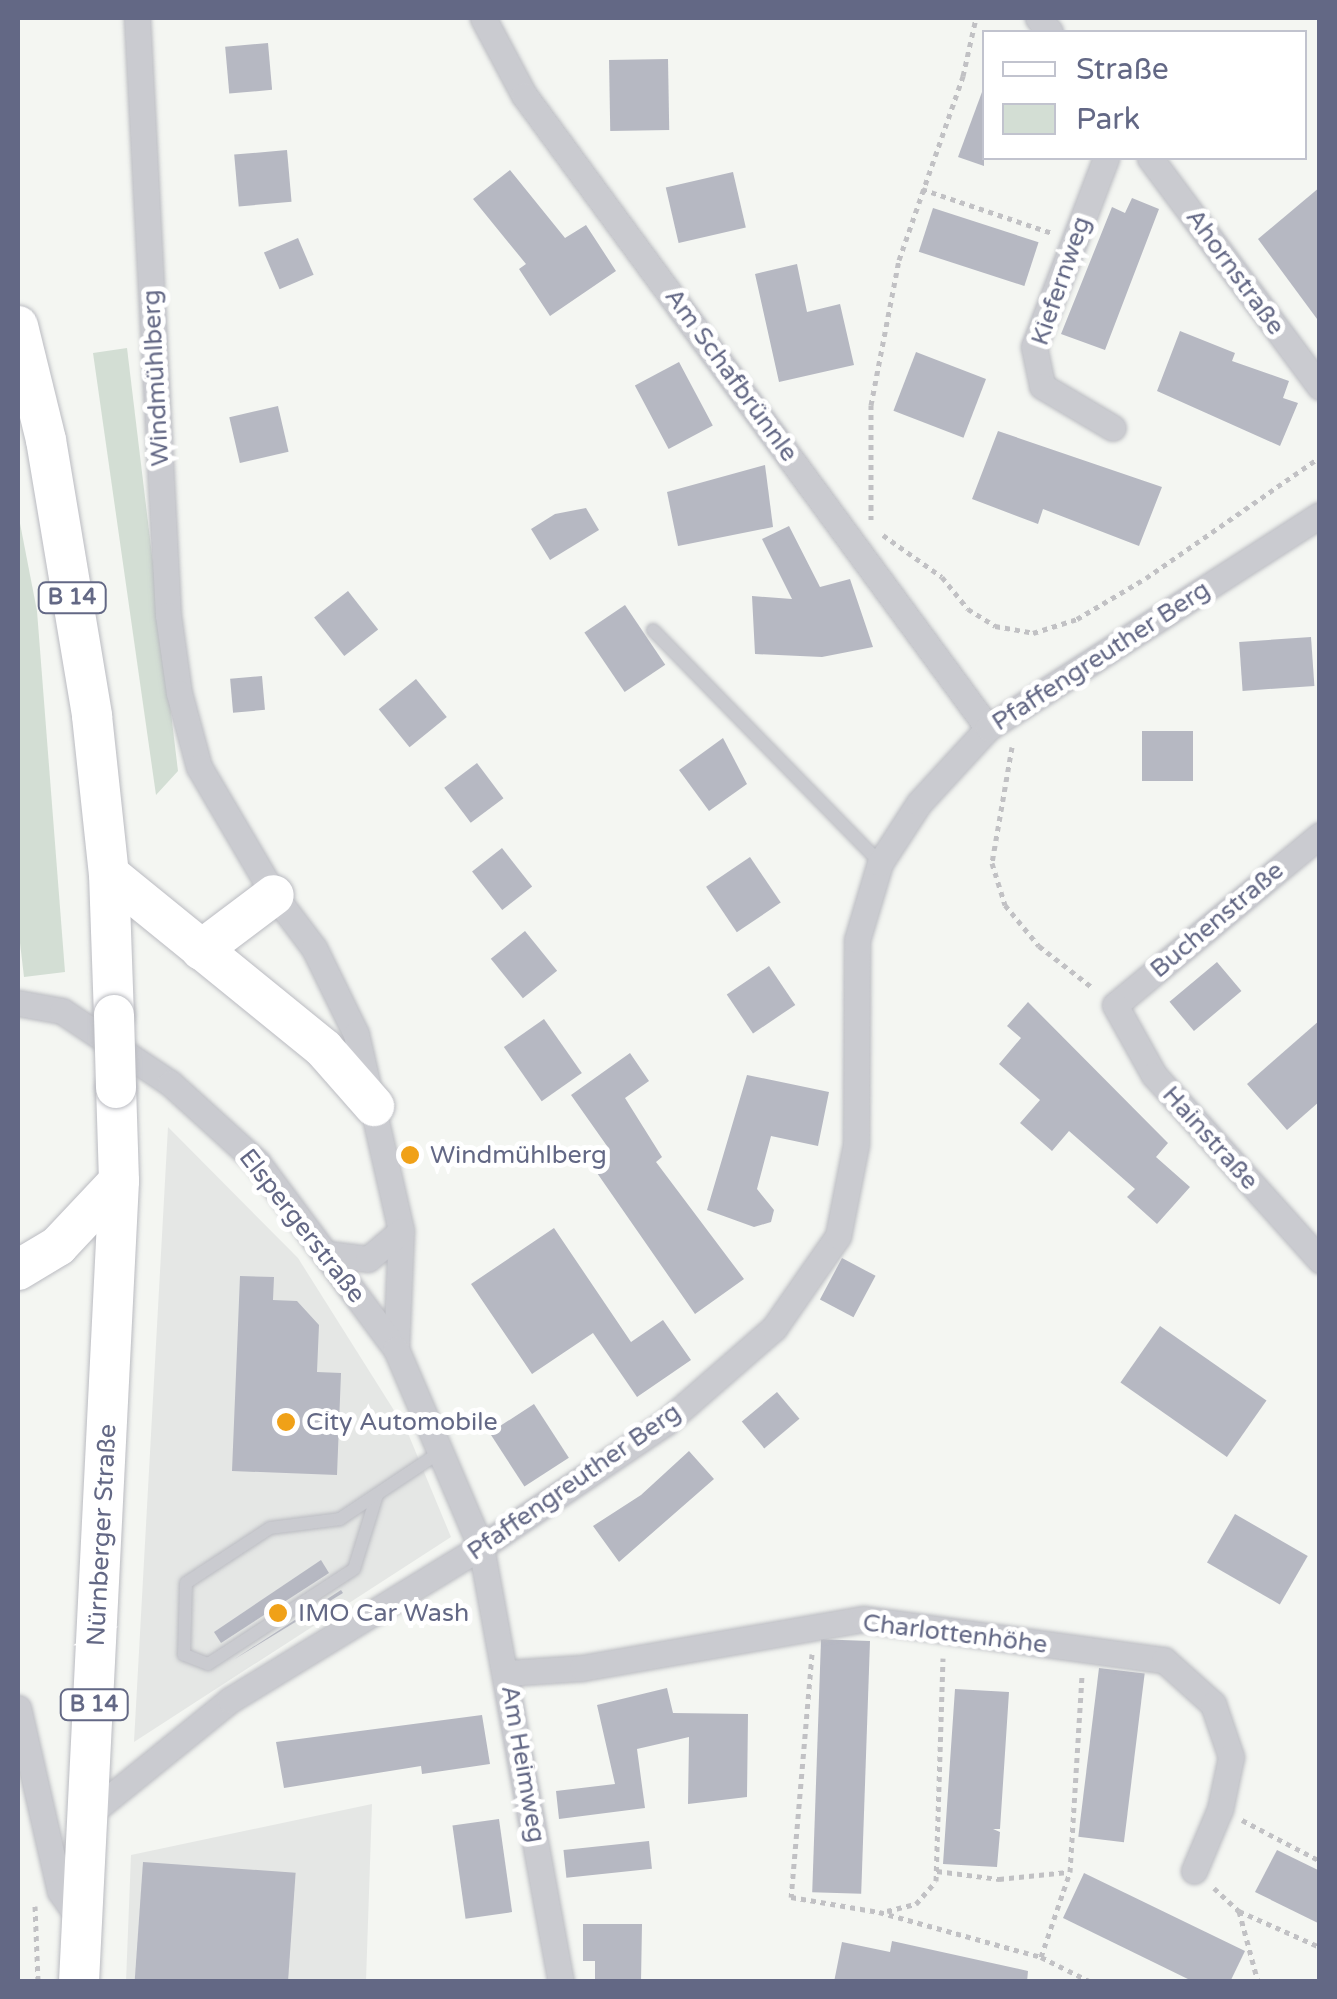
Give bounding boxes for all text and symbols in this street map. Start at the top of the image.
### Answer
legend [982,30,1307,160]
text: Straße [1076,51,1169,88]
text: Park [1076,101,1140,138]
street label: Ahornstraße [1179,203,1291,341]
street label: Kiefernweg [1025,213,1097,349]
street label: Am Schafbrünnle [658,283,804,467]
street label: Windmühlberg [136,289,176,467]
street label: Pfaffengreuther Berg [987,574,1215,738]
road number: B 14 [37,581,107,615]
street label: Buchenstraße [1144,856,1290,984]
street label: Hainstraße [1156,1080,1264,1196]
place label: Windmühlberg [430,1140,607,1170]
street label: Elspergerstraße [233,1143,371,1309]
marker: Windmühlberg [399,1144,421,1166]
street label: Pfaffengreuther Berg [462,1397,686,1567]
place label: City Automobile [306,1407,498,1437]
marker: City Automobile [275,1411,297,1433]
street label: Nürnberger Straße [81,1423,123,1647]
place label: IMO Car Wash [298,1598,469,1628]
marker: IMO Car Wash [267,1602,289,1624]
street label: Charlottenhöhe [861,1608,1049,1660]
street label: Am Heimweg [494,1683,552,1845]
road number: B 14 [59,1688,129,1722]

